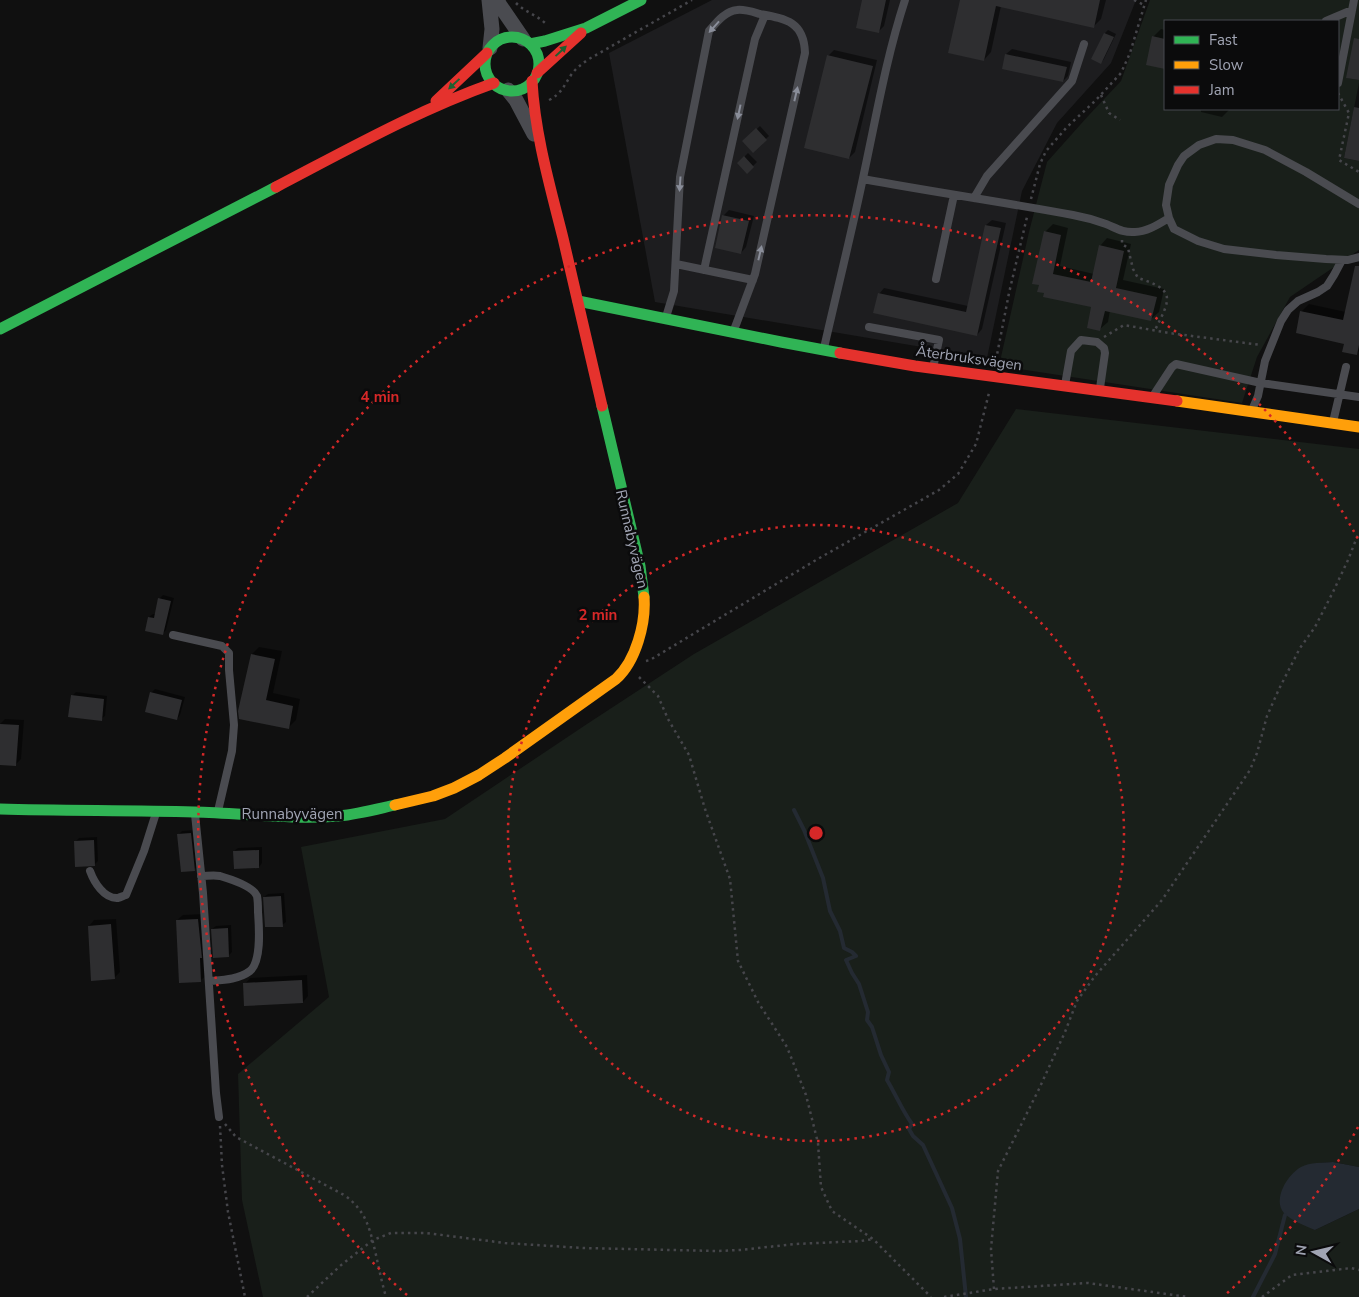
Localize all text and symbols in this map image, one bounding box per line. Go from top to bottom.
one-way arrow [708,20,720,32]
legend [1164,20,1339,110]
text: Fast [1209,30,1238,50]
one-way arrow [555,45,567,57]
text: Slow [1209,55,1244,75]
one-way arrow [449,78,461,90]
text: Jam [1208,80,1235,100]
one-way arrow [792,87,800,102]
one-way arrow [735,105,743,120]
one-way arrow [675,176,683,192]
one-way arrow [756,245,764,260]
street label: Återbruksvägen [915,340,1024,375]
text: 4 min [361,387,399,407]
street label: Runnabyvägen [611,488,653,590]
text: 2 min [579,605,617,625]
street label: Runnabyvägen [242,804,342,824]
centre of rings [807,824,825,842]
north arrow [1289,1227,1339,1277]
text: N [1291,1244,1312,1257]

